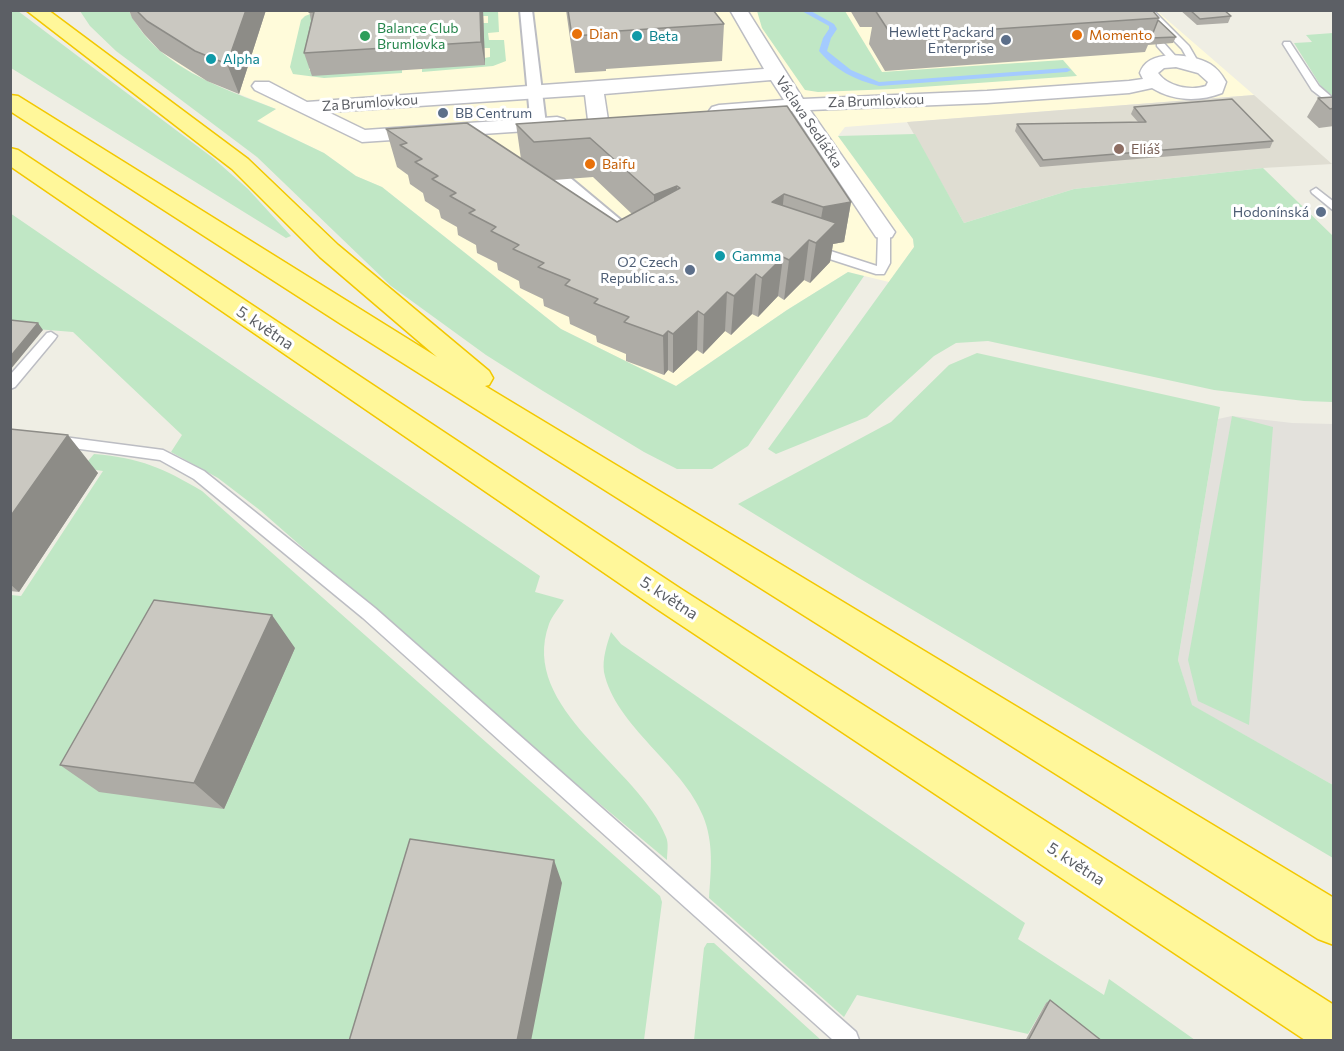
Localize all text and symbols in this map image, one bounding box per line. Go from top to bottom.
place label: Balance Club Brumlovka [377,20,458,52]
place label: Hewlett Packard Enterprise [889,24,994,56]
place label: Dian [589,26,618,42]
marker: Dian [570,27,584,41]
place label: Momento [1089,27,1152,43]
place label: Beta [649,28,678,44]
marker: Momento [1070,28,1084,42]
marker: Balance Club Brumlovka [358,29,372,43]
marker: Beta [630,29,644,43]
marker: Hewlett Packard Enterprise [999,33,1013,47]
place label: Alpha [223,51,260,67]
marker: Alpha [204,52,218,66]
street label: Václava Sedláčka [772,73,846,171]
street label: Za Brumlovkou [321,91,419,115]
street label: Za Brumlovkou [828,91,924,111]
place label: BB Centrum [455,105,532,121]
marker: BB Centrum [436,106,450,120]
place label: Eliáš [1131,141,1160,157]
marker: Eliáš [1112,142,1126,156]
place label: Baifu [602,156,635,172]
marker: Baifu [583,157,597,171]
place label: Hodonínská [1233,204,1309,220]
marker: Hodonínská [1314,205,1328,219]
place label: Gamma [732,248,781,264]
marker: Gamma [713,249,727,263]
place label: O2 Czech Republic a.s. [600,254,678,286]
marker: O2 Czech Republic a.s. [683,263,697,277]
street label: 5. května [233,302,297,354]
street label: 5. května [637,572,701,624]
street label: 5. května [1044,838,1108,890]

